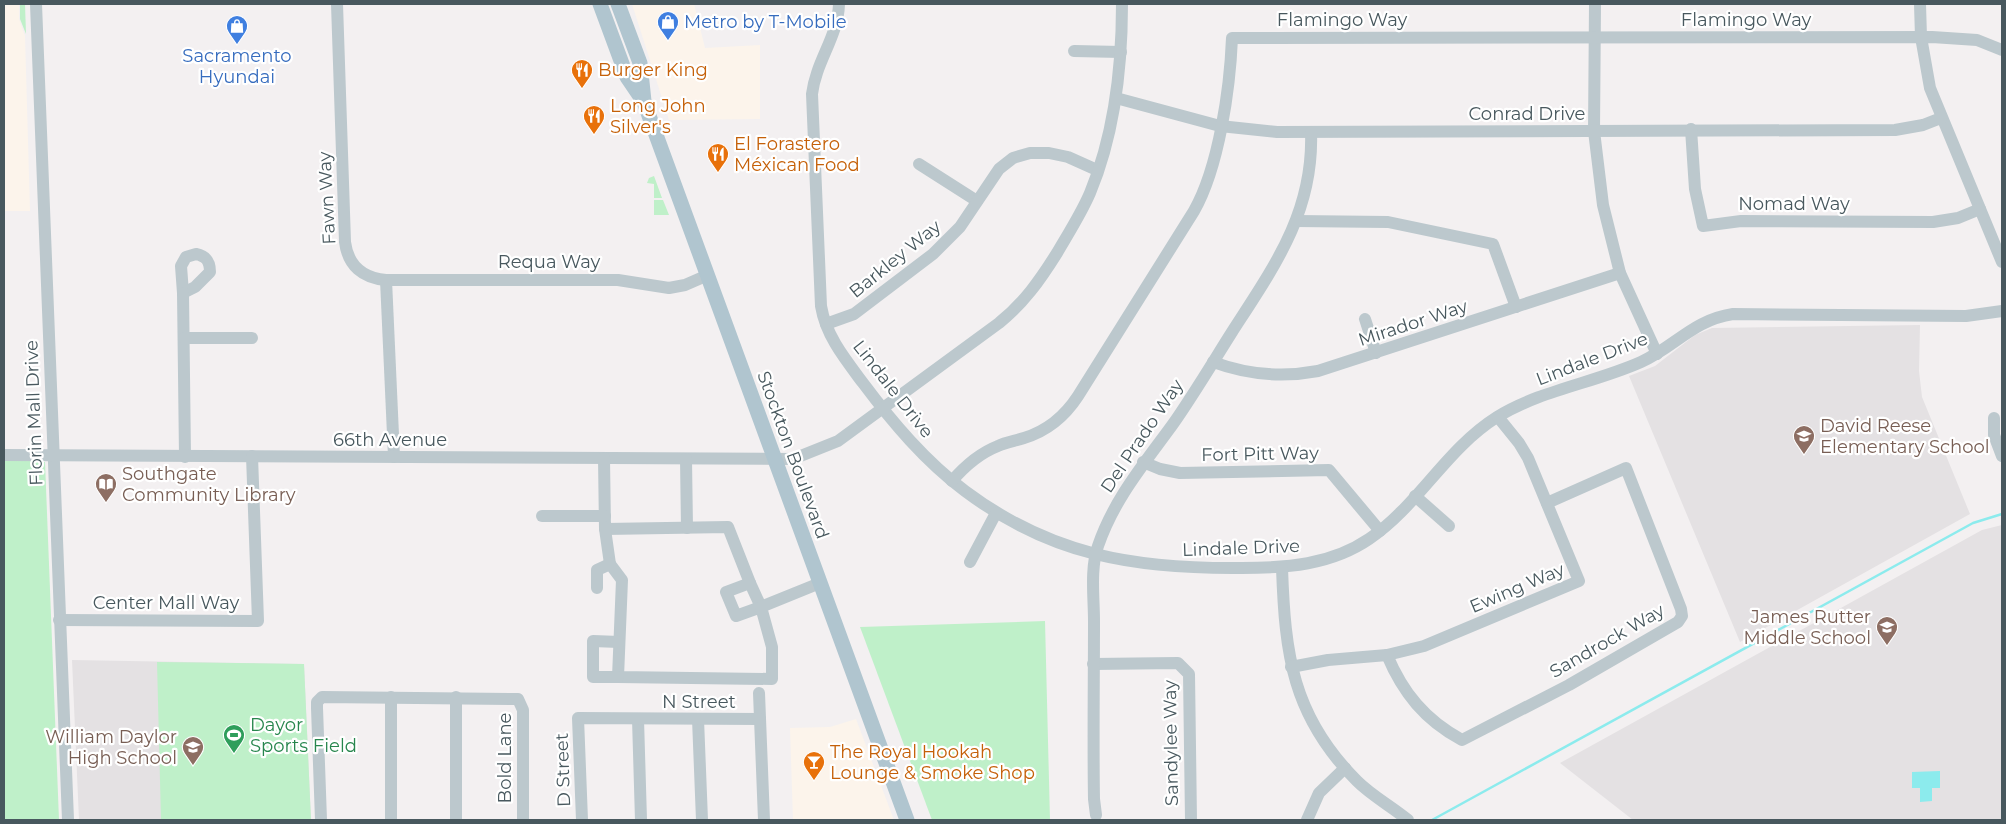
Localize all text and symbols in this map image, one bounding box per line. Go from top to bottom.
street label: Flamingo Way [1277,9,1407,31]
street label: Flamingo Way [1681,9,1811,31]
shop icon: Metro by T-Mobile [656,10,680,41]
place label: Metro by T-Mobile [684,11,847,33]
shop icon: Sacramento Hyundai [225,14,249,45]
place label: Sacramento Hyundai [182,45,292,88]
restaurant icon: Burger King [570,58,594,89]
place label: Burger King [598,59,708,81]
place label: Long John Silver's [610,95,706,138]
street label: Conrad Drive [1469,103,1586,125]
restaurant icon: Long John Silver's [582,104,606,135]
place label: El Forastero Méxican Food [734,133,860,176]
restaurant icon: El Forastero Méxican Food [706,142,730,173]
street label: Fawn Way [314,151,340,245]
street label: Nomad Way [1738,193,1850,215]
street label: Barkley Way [845,215,945,303]
street label: Requa Way [498,251,601,273]
street label: Mirador Way [1356,295,1471,351]
street label: Lindale Drive [1533,328,1651,390]
street label: Lindale Drive [848,336,938,442]
street label: Florin Mall Drive [20,340,48,486]
street label: Stockton Boulevard [752,368,834,542]
street label: Del Prado Way [1096,375,1188,497]
place label: David Reese Elementary School [1820,415,1990,458]
school or university icon: David Reese Elementary School [1792,424,1816,455]
street label: 66th Avenue [333,429,447,451]
street label: Fort Pitt Way [1201,442,1319,466]
place label: Southgate Community Library [122,463,296,506]
library icon: Southgate Community Library [94,472,118,503]
street label: Lindale Drive [1182,535,1300,561]
street label: Ewing Way [1466,558,1568,618]
street label: Center Mall Way [93,592,239,614]
street label: Sandrock Way [1546,599,1668,683]
place label: James Rutter Middle School [1743,606,1871,649]
school or university icon: James Rutter Middle School [1875,615,1899,646]
street label: Sandylee Way [1159,680,1183,806]
street label: N Street [662,691,736,713]
street label: Bold Lane [494,712,516,803]
place label: Dayor Sports Field [250,714,357,757]
sports icon: Dayor Sports Field [222,723,246,754]
place label: William Daylor High School [45,726,177,769]
street label: D Street [551,733,575,807]
school or university icon: William Daylor High School [181,735,205,766]
place label: The Royal Hookah Lounge & Smoke Shop [830,741,1035,784]
bar icon: The Royal Hookah Lounge & Smoke Shop [802,750,826,781]

